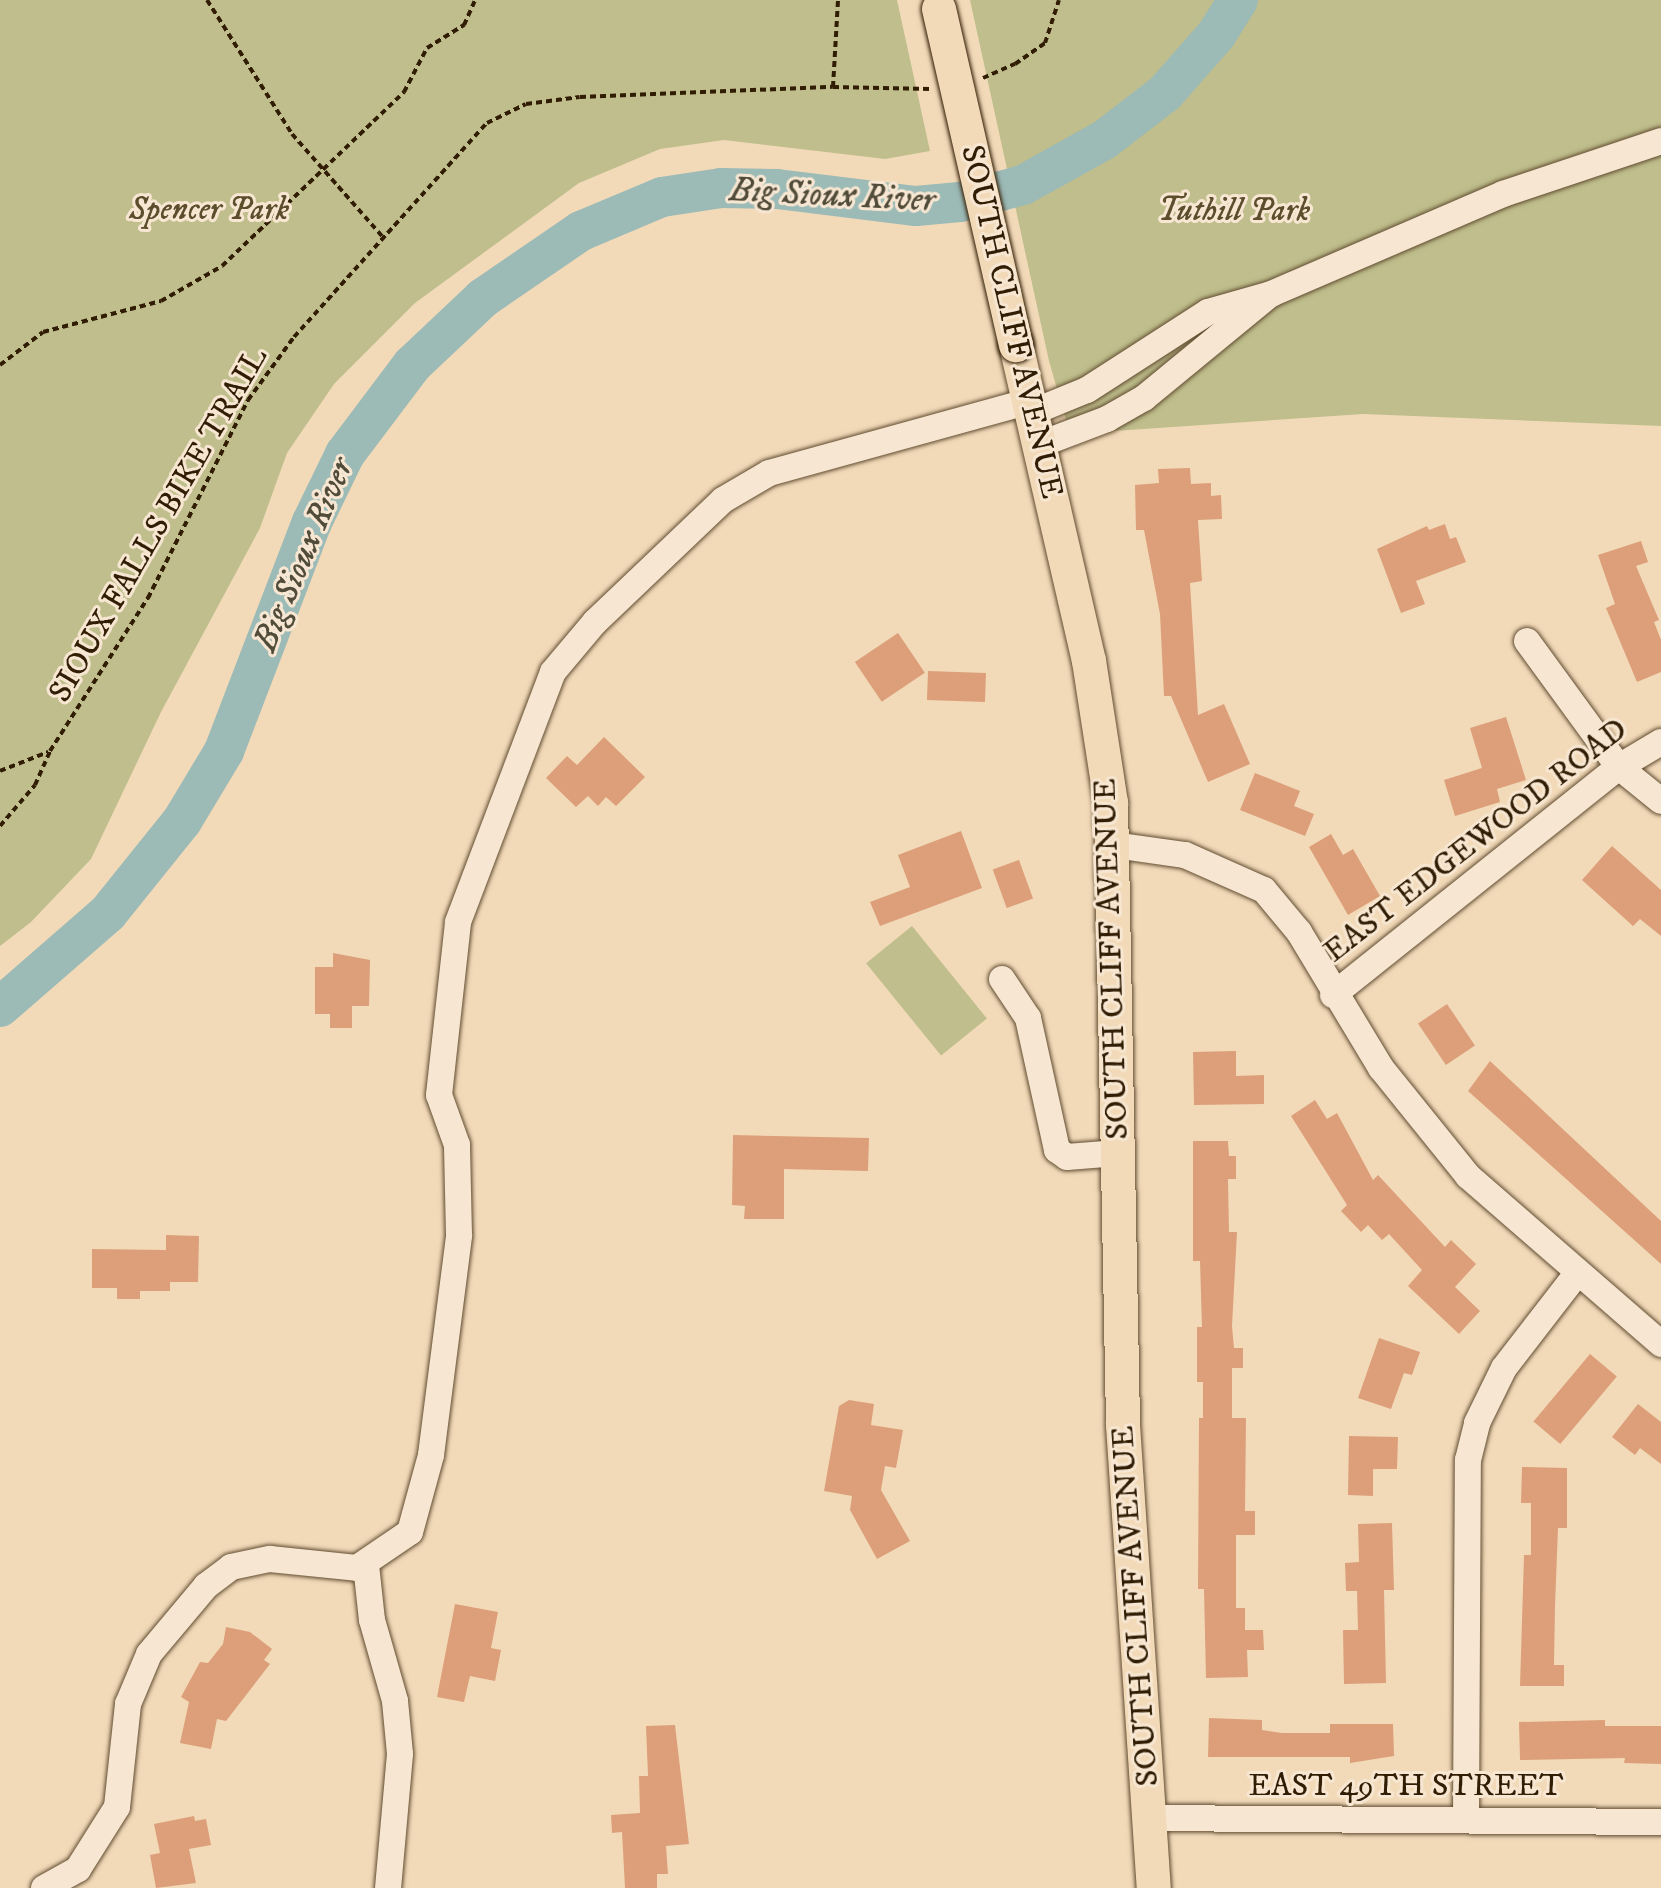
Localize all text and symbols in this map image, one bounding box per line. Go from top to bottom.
street label: SOUTH CLIFF AVENUE [952,141,1070,503]
water label: Big Sioux River [728,170,936,222]
park label: Spencer Park [129,191,289,229]
park label: Tuthill Park [1158,192,1310,230]
street label: SIOUX FALLS BIKE TRAIL [42,341,276,709]
water label: Big Sioux River [245,453,363,657]
street label: EAST EDGEWOOD ROAD [1317,711,1635,971]
street label: SOUTH CLIFF AVENUE [1087,778,1137,1140]
street label: SOUTH CLIFF AVENUE [1104,1424,1168,1788]
street label: EAST 49TH STREET [1248,1767,1564,1805]

